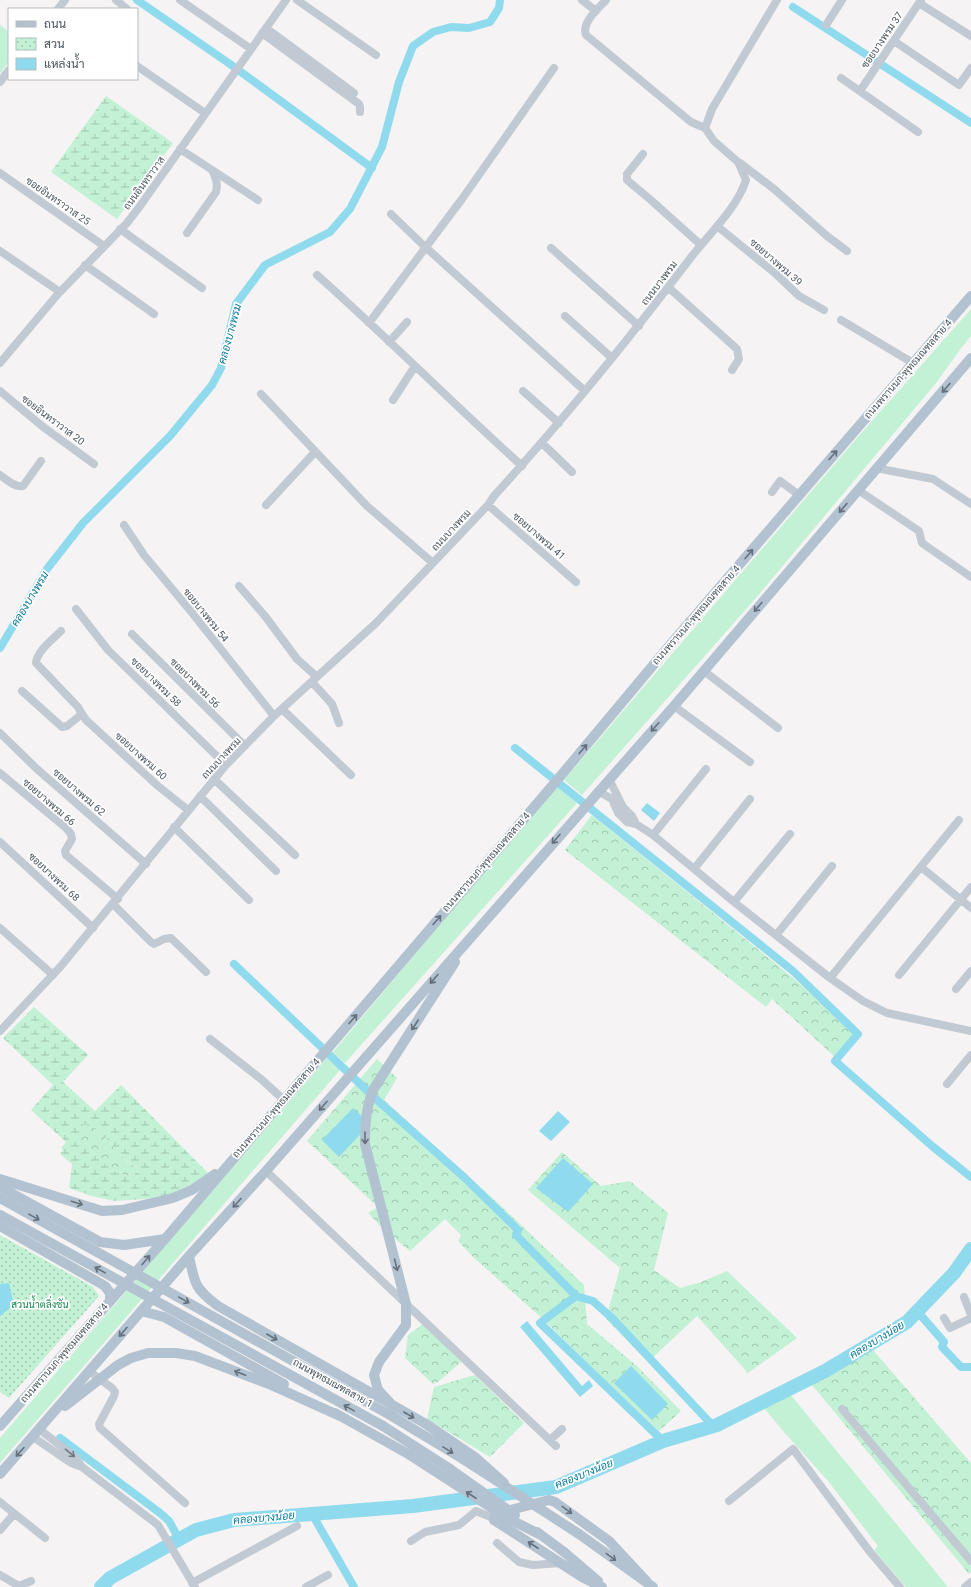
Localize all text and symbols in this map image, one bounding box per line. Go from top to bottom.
legend [8,8,138,80]
street label: ซอยบางพรม 37 [859,9,905,70]
text: ถนน [44,17,67,31]
text: สวน [44,37,65,51]
text: แหล่งน้ำ [44,53,84,71]
street label: ถนนอินทราวาส [121,154,167,212]
street label: ซอยอินทราวาส 25 [24,175,92,227]
street label: ซอยบางพรม 39 [748,236,804,288]
street label: ถนนบางพรม [639,259,679,307]
water label: คลองบางพรม [216,302,244,366]
street label: ถนนพรานนก-พุทธมณฑลสาย 4 [862,317,956,422]
one-way arrow [941,383,950,394]
street label: ซอยอินทราวาส 20 [19,393,87,447]
one-way arrow [829,450,838,460]
one-way arrow [838,503,847,513]
street label: ถนนบางพรม [429,507,473,553]
street label: ซอยบางพรม 41 [511,510,567,562]
one-way arrow [744,548,753,559]
street label: ถนนพรานนก-พุทธมณฑลสาย 4 [650,563,744,668]
water label: คลองบางพรม [8,569,52,629]
street label: ซอยบางพรม 54 [181,586,231,644]
one-way arrow [754,601,763,612]
street label: ซอยบางพรม 58 [129,655,184,709]
street label: ซอยบางพรม 56 [168,656,222,710]
one-way arrow [651,721,660,732]
street label: ซอยบางพรม 60 [113,730,169,782]
street label: ถนนบางพรม [199,735,243,781]
one-way arrow [579,744,588,754]
street label: ซอยบางพรม 62 [51,766,108,818]
street label: ซอยบางพรม 66 [21,776,78,828]
street label: ถนนพรานนก-พุทธมณฑลสาย 4 [440,810,534,915]
one-way arrow [552,834,561,845]
street label: ซอยบางพรม 68 [26,851,82,904]
one-way arrow [432,914,441,925]
one-way arrow [429,974,438,984]
one-way arrow [348,1013,357,1024]
one-way arrow [411,1019,419,1030]
street label: ถนนพรานนก-พุทธมณฑลสาย 4 [230,1056,324,1161]
one-way arrow [319,1100,328,1110]
one-way arrow [361,1132,369,1145]
one-way arrow [232,1198,242,1208]
one-way arrow [70,1200,83,1207]
one-way arrow [28,1213,40,1221]
one-way arrow [141,1255,150,1265]
one-way arrow [393,1258,400,1271]
one-way arrow [94,1266,106,1274]
park label: สวนน้ำตลิ่งชัน [11,1295,69,1310]
one-way arrow [178,1297,190,1305]
street label: ถนนพรานนก-พุทธมณฑลสาย 4 [18,1301,112,1406]
water label: คลองบางน้อย [847,1317,907,1361]
one-way arrow [118,1327,127,1337]
one-way arrow [266,1334,278,1341]
street label: ถนนพุทธมณฑลสาย 1 [290,1356,375,1411]
one-way arrow [234,1368,246,1376]
one-way arrow [343,1403,355,1411]
one-way arrow [403,1411,415,1419]
one-way arrow [442,1445,453,1454]
one-way arrow [16,1446,25,1456]
one-way arrow [65,1448,76,1457]
water label: คลองบางน้อย [553,1455,616,1492]
one-way arrow [465,1490,477,1498]
one-way arrow [561,1506,572,1514]
water label: คลองบางน้อย [233,1508,296,1527]
one-way arrow [528,1541,539,1549]
one-way arrow [605,1553,616,1561]

